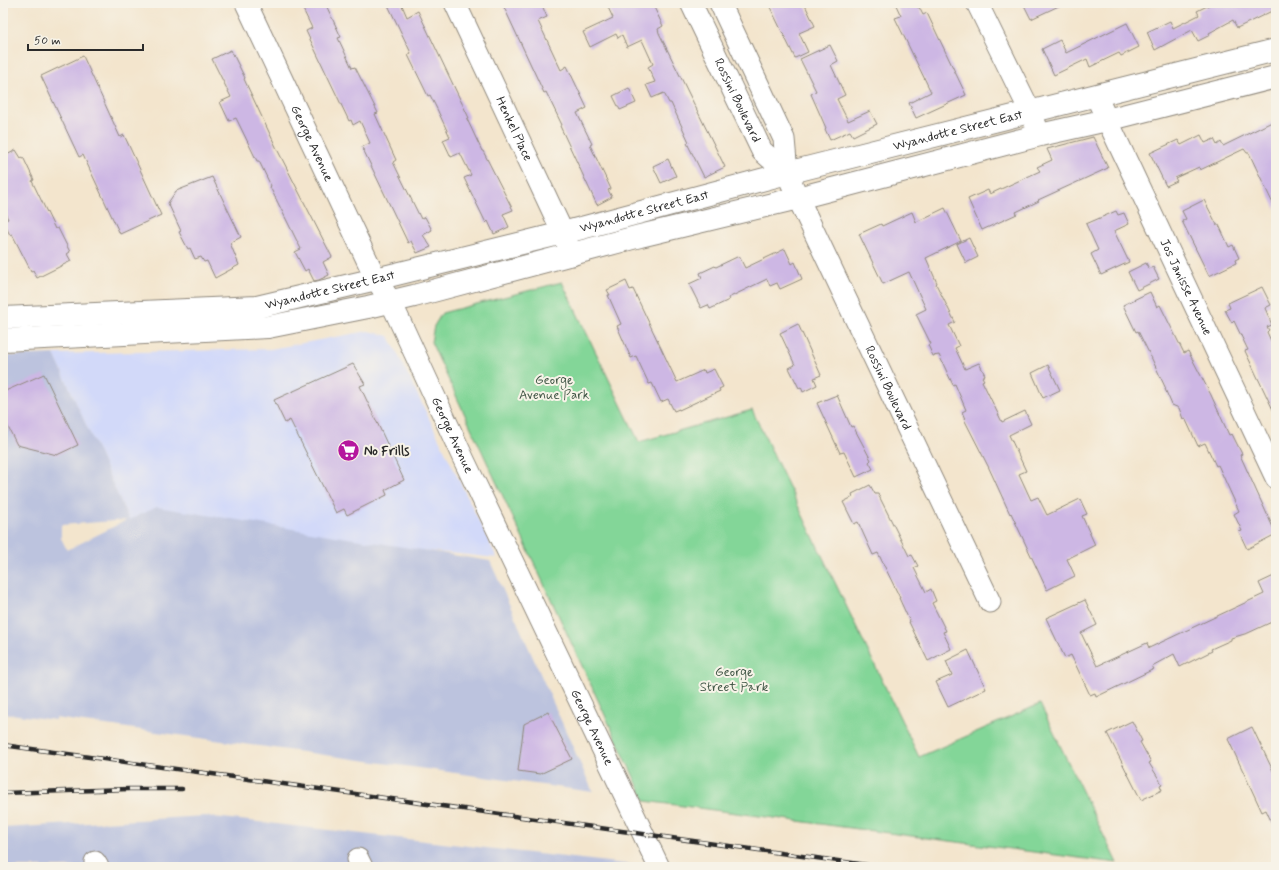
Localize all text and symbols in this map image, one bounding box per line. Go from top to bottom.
scale bar [28,26,143,52]
text: 50 m [34,33,61,49]
street label: Rossini Boulevard [710,55,765,145]
street label: Henkel Place [492,94,537,164]
street label: George Avenue [287,102,337,184]
street label: Wyandotte Street East [891,106,1024,155]
street label: Wyandotte Street East [578,186,710,237]
street label: Jos Janisse Avenue [1156,236,1216,338]
street label: Wyandotte Street East [263,266,396,313]
street label: Rossini Boulevard [861,343,916,433]
park label: George Avenue Park [519,372,590,404]
street label: George Avenue [427,394,478,476]
supermarket icon: No Frills [335,438,361,464]
place label: No Frills [364,443,409,460]
park label: George Street Park [700,664,769,696]
street label: George Avenue [567,686,618,768]

